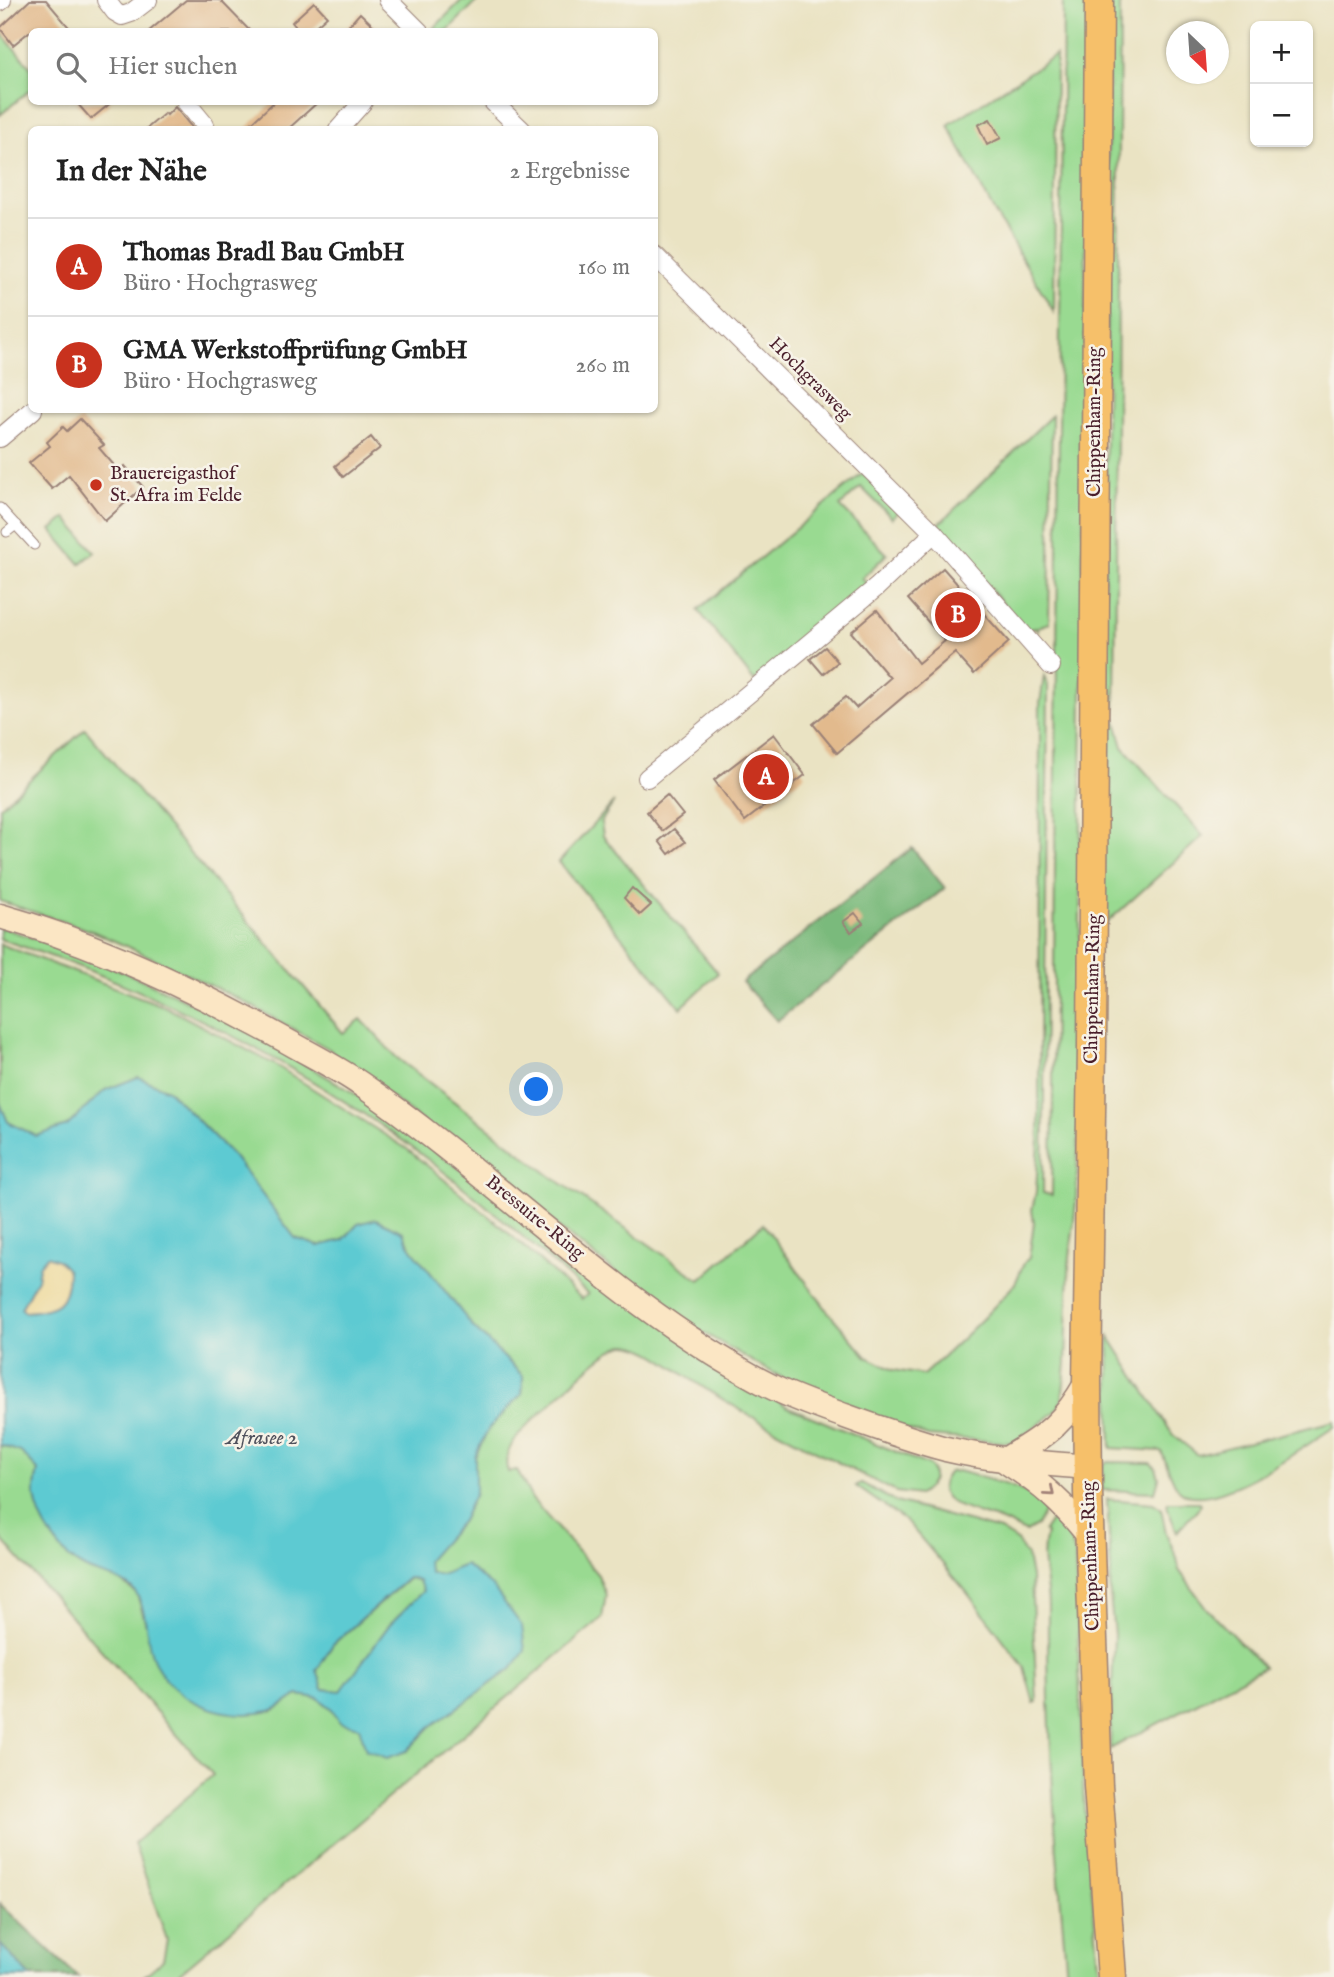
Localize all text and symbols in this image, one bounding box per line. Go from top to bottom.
north arrow [1166,21,1229,84]
map controls [1250,21,1313,147]
button: + [1250,21,1313,84]
search box [28,28,658,105]
icon: search [52,48,90,86]
text: Hier suchen [108,50,238,83]
button: − [1250,84,1313,147]
text: In der Nähe [56,153,207,191]
text: 2 Ergebnisse [509,157,630,186]
text: Thomas Bradl Bau GmbH [123,236,405,269]
text: A [71,253,87,282]
text: 160 m [578,253,630,282]
text: Büro · Hochgrasweg [123,269,317,298]
street label: Hochgrasweg [763,332,857,426]
text: GMA Werkstoffprüfung GmbH [123,334,468,367]
street label: Chippenham-Ring [1083,346,1107,497]
text: B [71,351,87,380]
text: 260 m [575,351,630,380]
text: Büro · Hochgrasweg [123,367,317,396]
place label: Brauereigasthof St. Afra im Felde [110,462,242,508]
marker: Brauereigasthof St. Afra im Felde [88,477,104,493]
pin: B [935,589,981,641]
pin: A [743,751,789,803]
street label: Chippenham-Ring [1080,913,1106,1064]
your location [519,1072,553,1106]
street label: Bressuire-Ring [480,1171,590,1266]
water label: Afrasee 2 [224,1425,298,1452]
street label: Chippenham-Ring [1076,1480,1106,1631]
one-way arrow [1042,1484,1055,1496]

